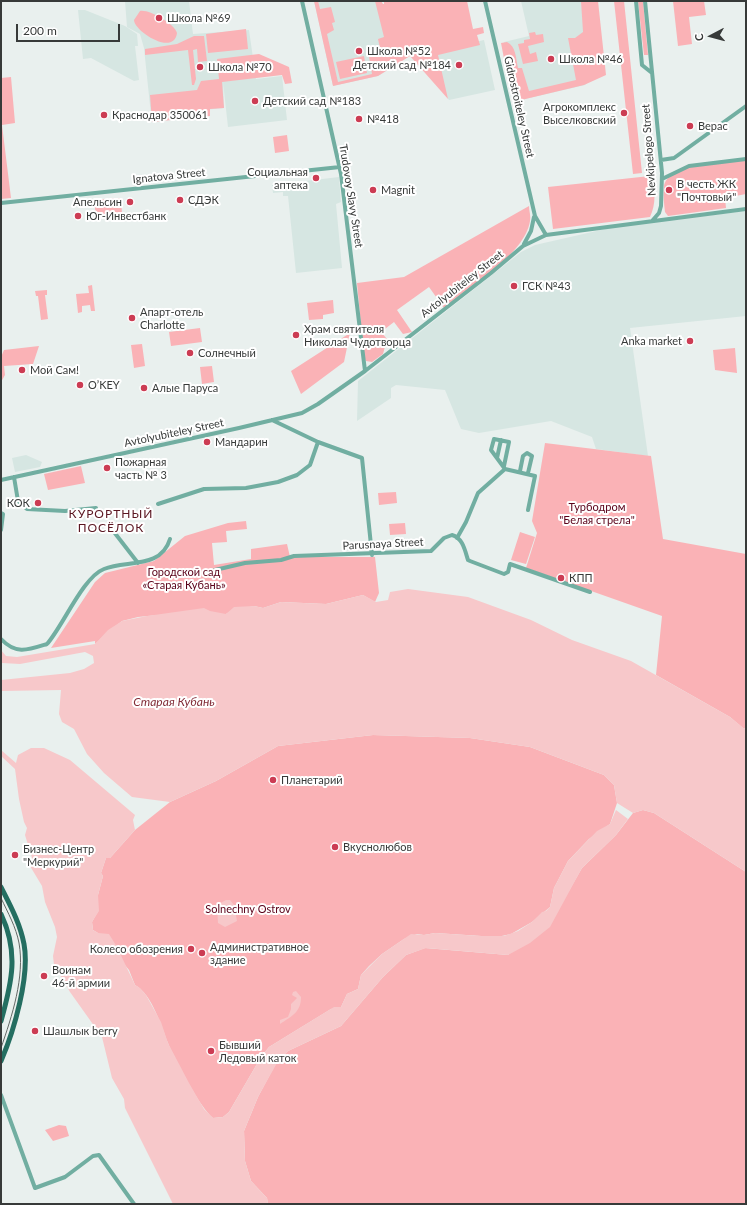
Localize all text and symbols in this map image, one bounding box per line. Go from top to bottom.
place label: Школа №69 [167,11,231,25]
marker: Школа №69 [154,13,164,23]
scale bar [18,16,122,42]
north arrow [691,16,731,56]
text: 200 m [23,23,57,38]
text: С [692,33,705,42]
place label: Школа №52 [367,44,431,58]
marker: Школа №52 [354,46,364,56]
place label: Школа №46 [559,52,623,66]
marker: Школа №46 [546,54,556,64]
street label: Gidrostroiteley Street [501,55,537,159]
place label: Детский сад №184 [353,58,451,72]
place label: Школа №70 [208,60,272,74]
marker: Детский сад №184 [454,60,464,70]
marker: Школа №70 [195,62,205,72]
place label: Детский сад №183 [263,94,361,108]
marker: Детский сад №183 [250,96,260,106]
place label: Агрокомплекс Выселковский [543,100,616,126]
street label: Nevkipelogo Street [639,104,659,196]
place label: Краснодар 350061 [112,108,208,122]
marker: Агрокомплекс Выселковский [619,108,629,118]
marker: Краснодар 350061 [99,110,109,120]
place label: №418 [367,112,399,126]
marker: №418 [354,114,364,124]
place label: Верас [698,119,728,133]
marker: Верас [685,121,695,131]
street label: Trudovoy Slavy Street [336,143,366,249]
place label: Социальная аптека [247,165,308,191]
street label: Ignatova Street [132,166,206,186]
marker: Социальная аптека [311,173,321,183]
place label: В честь ЖК "Почтовый" [677,177,736,203]
place label: Magnit [381,183,415,197]
marker: Magnit [368,185,378,195]
marker: В честь ЖК "Почтовый" [664,185,674,195]
place label: СДЭК [188,193,219,207]
place label: Апельсин [73,195,122,209]
marker: СДЭК [175,195,185,205]
marker: Апельсин [125,197,135,207]
place label: Юг-Инвестбанк [86,209,166,223]
marker: Юг-Инвестбанк [73,211,83,221]
street label: Avtolyubiteley Street [418,248,506,320]
place label: ГСК №43 [522,279,571,293]
marker: ГСК №43 [509,281,519,291]
place label: Апарт-отель Charlotte [140,305,203,331]
marker: Апарт-отель Charlotte [127,313,137,323]
place label: Храм святителя Николая Чудотворца [304,322,411,348]
marker: Храм святителя Николая Чудотворца [291,330,301,340]
place label: Anka market [621,334,682,348]
marker: Anka market [685,336,695,346]
place label: Солнечный [198,346,256,360]
marker: Солнечный [185,348,195,358]
place label: Мой Сам! [30,363,79,377]
marker: Мой Сам! [17,365,27,375]
place label: O’KEY [88,378,120,392]
marker: O’KEY [75,380,85,390]
place label: Алые Паруса [152,381,218,395]
marker: Алые Паруса [139,383,149,393]
street label: Avtolyubiteley Street [123,416,225,450]
place label: Мандарин [215,435,268,449]
marker: Мандарин [202,437,212,447]
place label: Пожарная часть № 3 [115,455,167,481]
marker: Пожарная часть № 3 [102,463,112,473]
place label: КОК [7,496,30,510]
marker: КОК [33,498,43,508]
park label: Турбодром "Белая стрела" [559,500,635,526]
district label: КУРОРТНЫЙ ПОСЁЛОК [69,507,153,535]
street label: Parusnaya Street [342,535,424,553]
park label: Городской сад «Старая Кубань» [142,565,226,591]
place label: КПП [569,571,593,585]
marker: КПП [556,573,566,583]
water label: Старая Кубань [133,695,215,709]
place label: Планетарий [281,773,343,787]
marker: Планетарий [268,775,278,785]
place label: Вкуснолюбов [343,840,412,854]
place label: Бизнес-Центр "Меркурий" [23,842,94,868]
marker: Вкуснолюбов [330,842,340,852]
marker: Бизнес-Центр "Меркурий" [10,850,20,860]
park label: Solnechny Ostrov [205,902,291,916]
place label: Административное здание [210,940,309,966]
place label: Колесо обозрения [90,942,183,956]
marker: Колесо обозрения [186,944,196,954]
marker: Административное здание [197,948,207,958]
place label: Воинам 46-й армии [52,963,110,989]
marker: Воинам 46-й армии [39,971,49,981]
place label: Шашлык berry [43,1024,118,1038]
marker: Шашлык berry [30,1026,40,1036]
place label: Бывший Ледовый каток [219,1038,296,1064]
marker: Бывший Ледовый каток [206,1046,216,1056]

